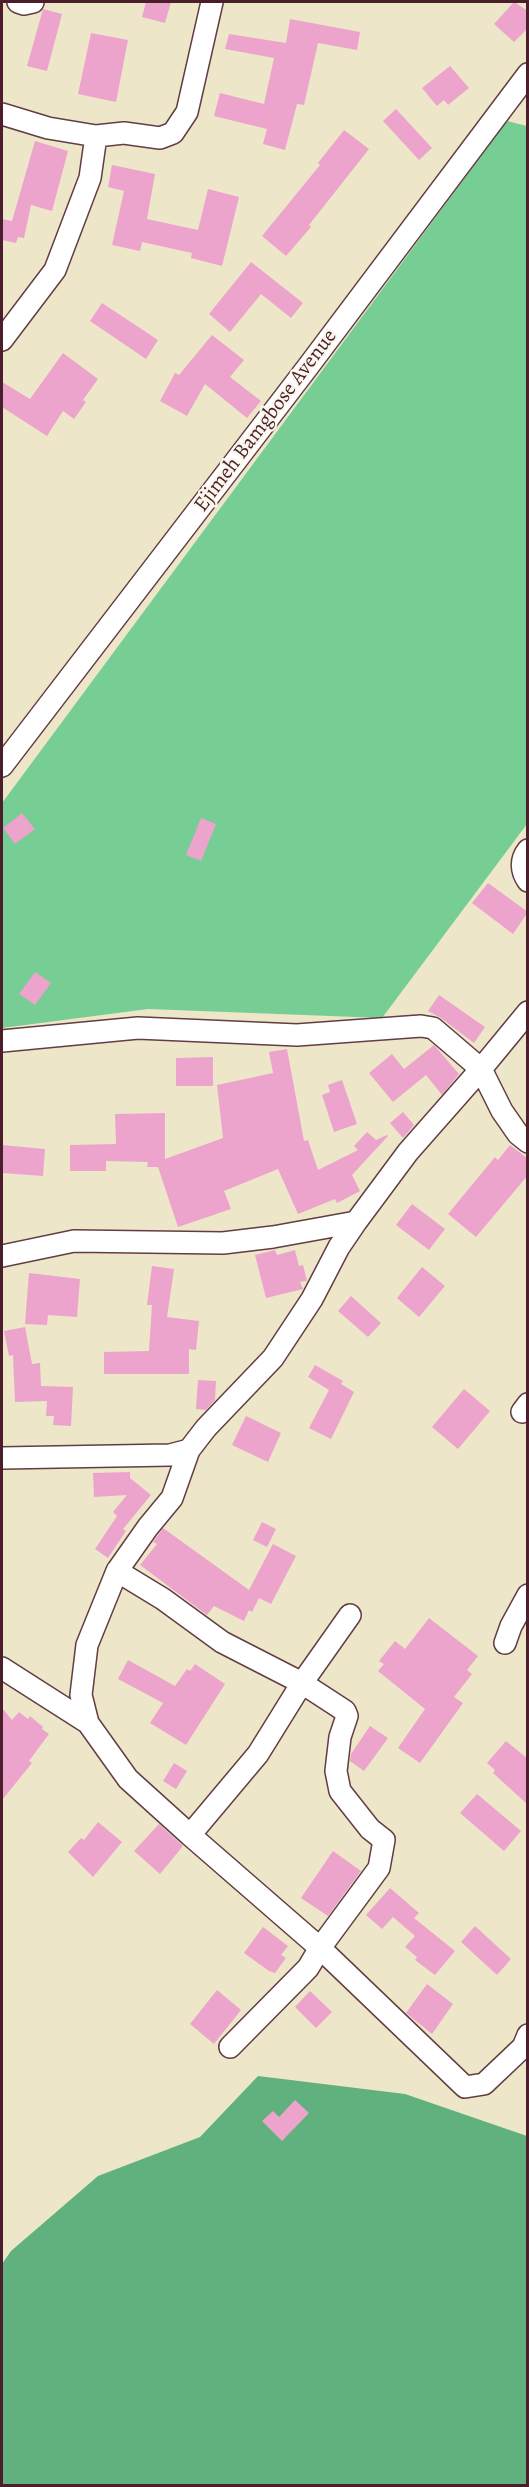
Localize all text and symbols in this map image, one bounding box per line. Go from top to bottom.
street label: Ejimeh Bamgbose Avenue [189,325,343,517]

